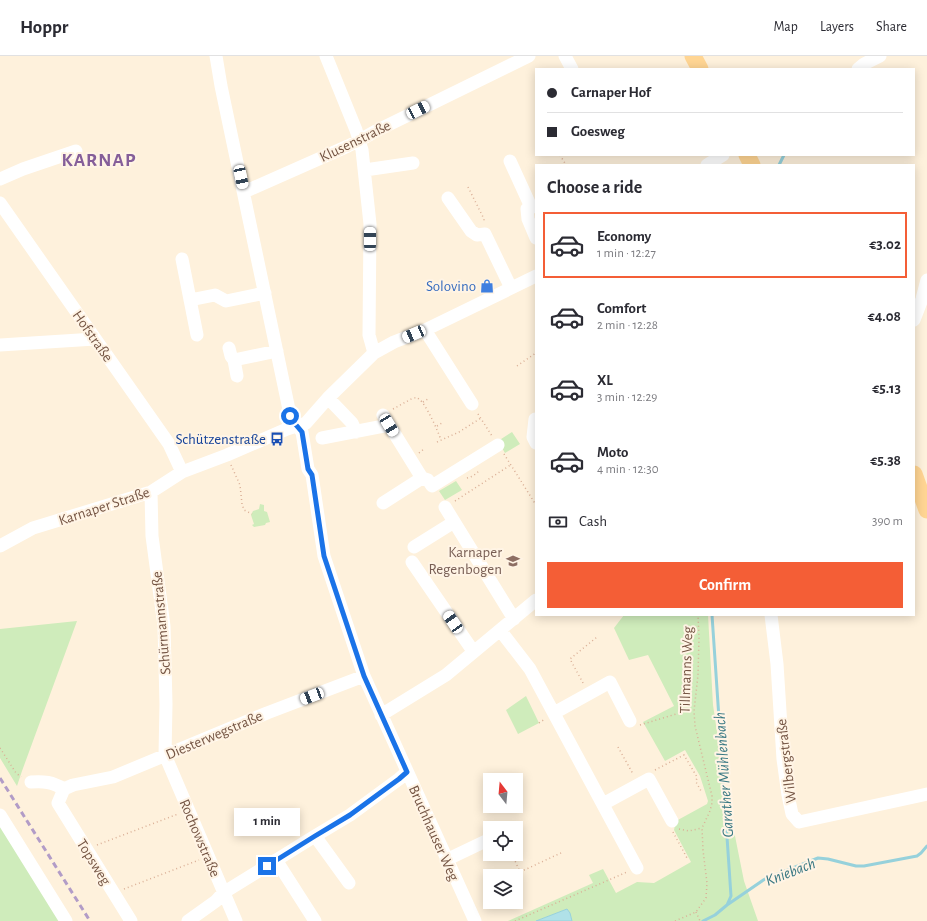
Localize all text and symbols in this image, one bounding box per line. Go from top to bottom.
text: Hoppr [20,18,68,37]
text: Map [773,20,798,34]
text: Layers [820,20,854,34]
text: Share [876,20,907,34]
text: Carnaper Hof [571,85,651,100]
car [405,99,431,121]
street label: Klusenstraße [317,118,393,165]
text: Goesweg [571,124,625,139]
district label: KARNAP [62,151,136,170]
car [233,164,249,190]
text: Choose a ride [547,179,642,197]
car [364,227,376,251]
icon: car [549,227,585,263]
text: Economy [597,229,651,244]
text: €3.02 [869,237,901,252]
text: 1 min · 12:27 [597,247,656,260]
shop icon: Solovino [479,278,495,294]
place label: Solovino [426,279,476,294]
icon: car [549,299,585,335]
text: Comfort [597,301,646,316]
street label: Hofstraße [70,308,116,365]
text: €4.08 [868,309,901,324]
text: 2 min · 12:28 [597,319,658,332]
car [401,324,427,344]
icon: car [549,371,585,407]
text: XL [597,373,613,388]
text: €5.13 [872,381,901,396]
text: 3 min · 12:29 [597,391,657,404]
route start [281,407,299,425]
car [378,412,400,438]
bus stop icon: Schützenstraße [269,431,285,447]
place label: Schützenstraße [175,432,266,447]
icon: car [549,443,585,479]
text: Moto [597,445,629,460]
text: €5.38 [870,453,901,468]
text: 4 min · 12:30 [597,463,659,476]
street label: Karnaper Straße [57,485,152,528]
icon: cash [547,511,569,533]
text: Cash [579,514,607,529]
text: 390 m [872,515,903,528]
place label: Karnaper Regenbogen [428,545,502,577]
school or university icon: Karnaper Regenbogen [505,553,521,569]
button: Confirm [547,562,903,608]
street label: Schürmannstraße [149,570,174,675]
car [441,609,465,635]
street label: Tillmanns Weg [677,625,696,714]
car [299,686,325,706]
street label: Diesterwegstraße [164,708,265,763]
water label: Garather Mühlenbach [712,712,736,838]
street label: Wilbergstraße [774,718,799,804]
north arrow [483,773,523,813]
map controls [483,773,523,909]
street label: Bruchhauser Weg [406,783,462,884]
street label: Rochowstraße [176,797,223,879]
callout: 1 min [234,808,300,836]
text: 1 min [253,815,281,828]
button: locate [483,821,523,861]
street label: Topsweg [74,837,114,888]
water label: Kniebach [763,855,818,889]
route end [258,857,276,875]
button: layers [483,869,523,909]

